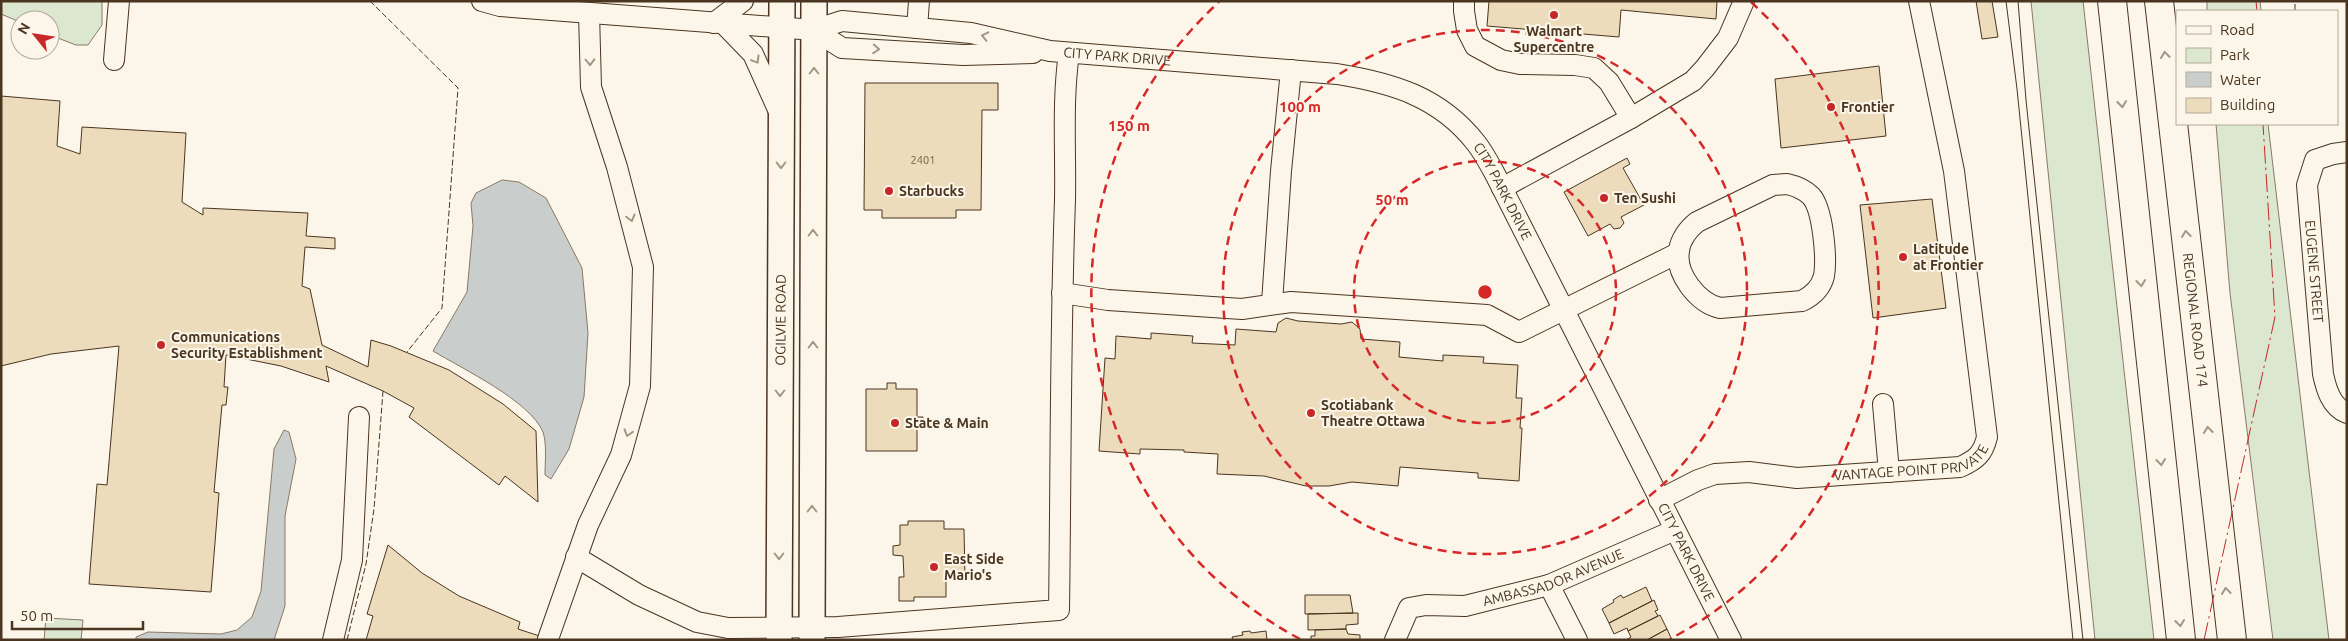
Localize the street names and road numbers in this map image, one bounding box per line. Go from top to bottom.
street label: CITY PARK DRIVE [1063,44,1172,69]
street label: CITY PARK DRIVE [1470,139,1535,243]
street label: EUGENE STREET [2302,219,2327,323]
street label: REGIONAL ROAD 174 [2180,252,2211,388]
street label: OGILVIE ROAD [772,274,789,366]
street label: VANTAGE POINT PRIVATE [1833,442,1992,484]
street label: CITY PARK DRIVE [1655,500,1718,604]
street label: AMBASSADOR AVENUE [1481,545,1626,609]

